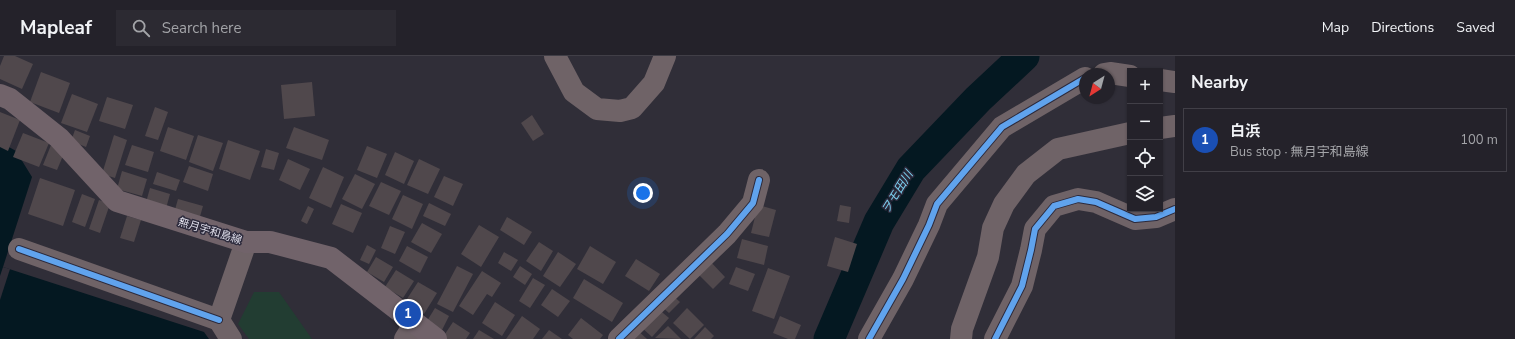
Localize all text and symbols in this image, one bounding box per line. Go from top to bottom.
search box [116,10,396,46]
text: Mapleaf [20,15,92,41]
icon: search [130,17,152,39]
text: Search here [162,18,241,38]
text: Map [1322,18,1349,37]
text: Directions [1371,18,1434,37]
text: Saved [1456,18,1495,37]
north arrow [1079,68,1115,104]
map controls [1127,68,1163,212]
button: + [1127,68,1163,104]
text: Nearby [1191,71,1248,94]
button: − [1127,104,1163,140]
text: 白浜 [1230,121,1260,141]
text: 1 [1201,131,1209,149]
text: 100 m [1460,131,1498,149]
button: locate [1127,140,1163,176]
text: Bus stop · 無月宇和島線 [1230,143,1369,161]
water label: ヲモ田川 [877,166,918,217]
button: layers [1127,176,1163,212]
your location [633,183,653,203]
street label: 無月宇和島線 [176,214,244,248]
pin: 1 [395,299,421,329]

